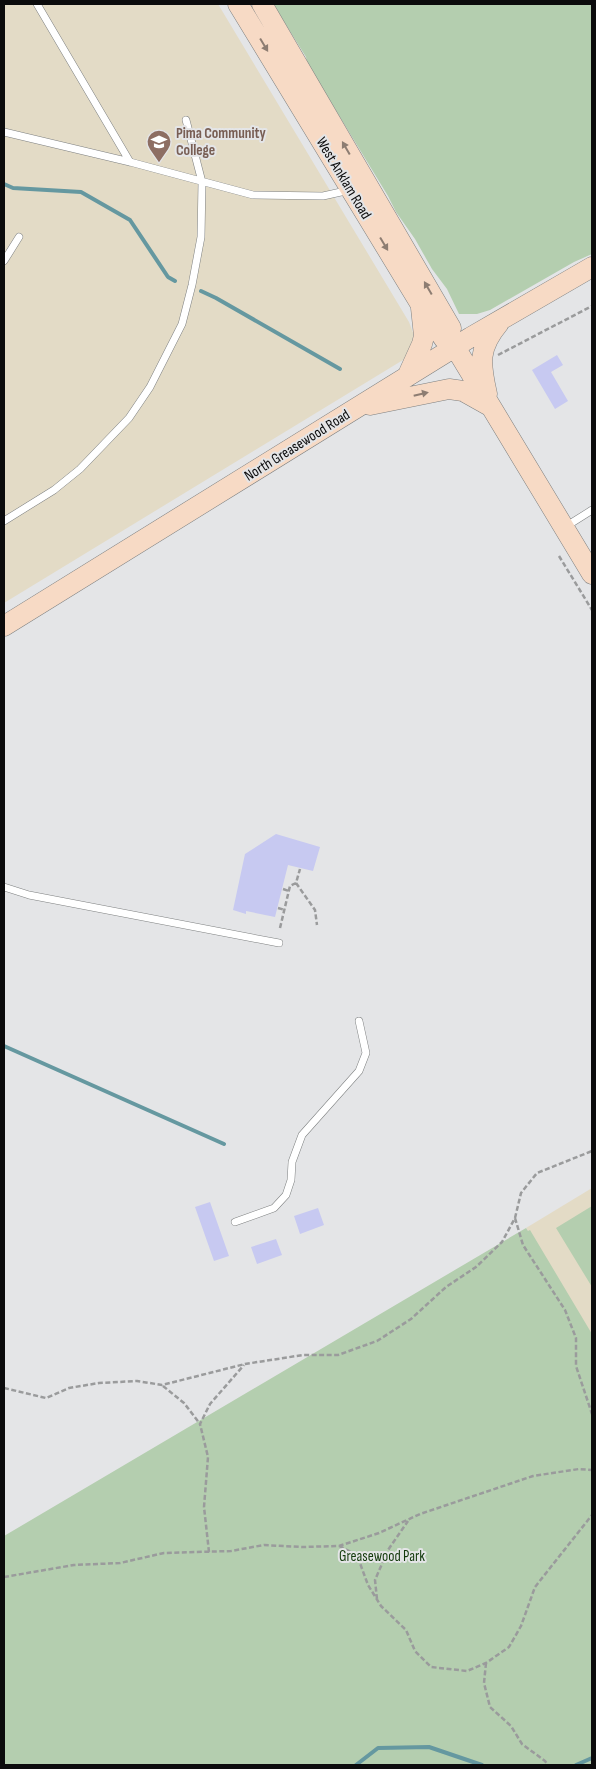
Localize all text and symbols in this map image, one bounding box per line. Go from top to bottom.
one-way arrow [259,39,268,52]
place label: Pima Community College [176,124,267,160]
school or university icon: Pima Community College [146,129,172,163]
street label: West Anklam Road [312,134,375,223]
one-way arrow [342,140,350,155]
one-way arrow [380,238,389,251]
one-way arrow [423,281,432,294]
one-way arrow [413,390,428,398]
street label: North Greasewood Road [241,405,354,486]
park label: Greasewood Park [339,1547,425,1566]

